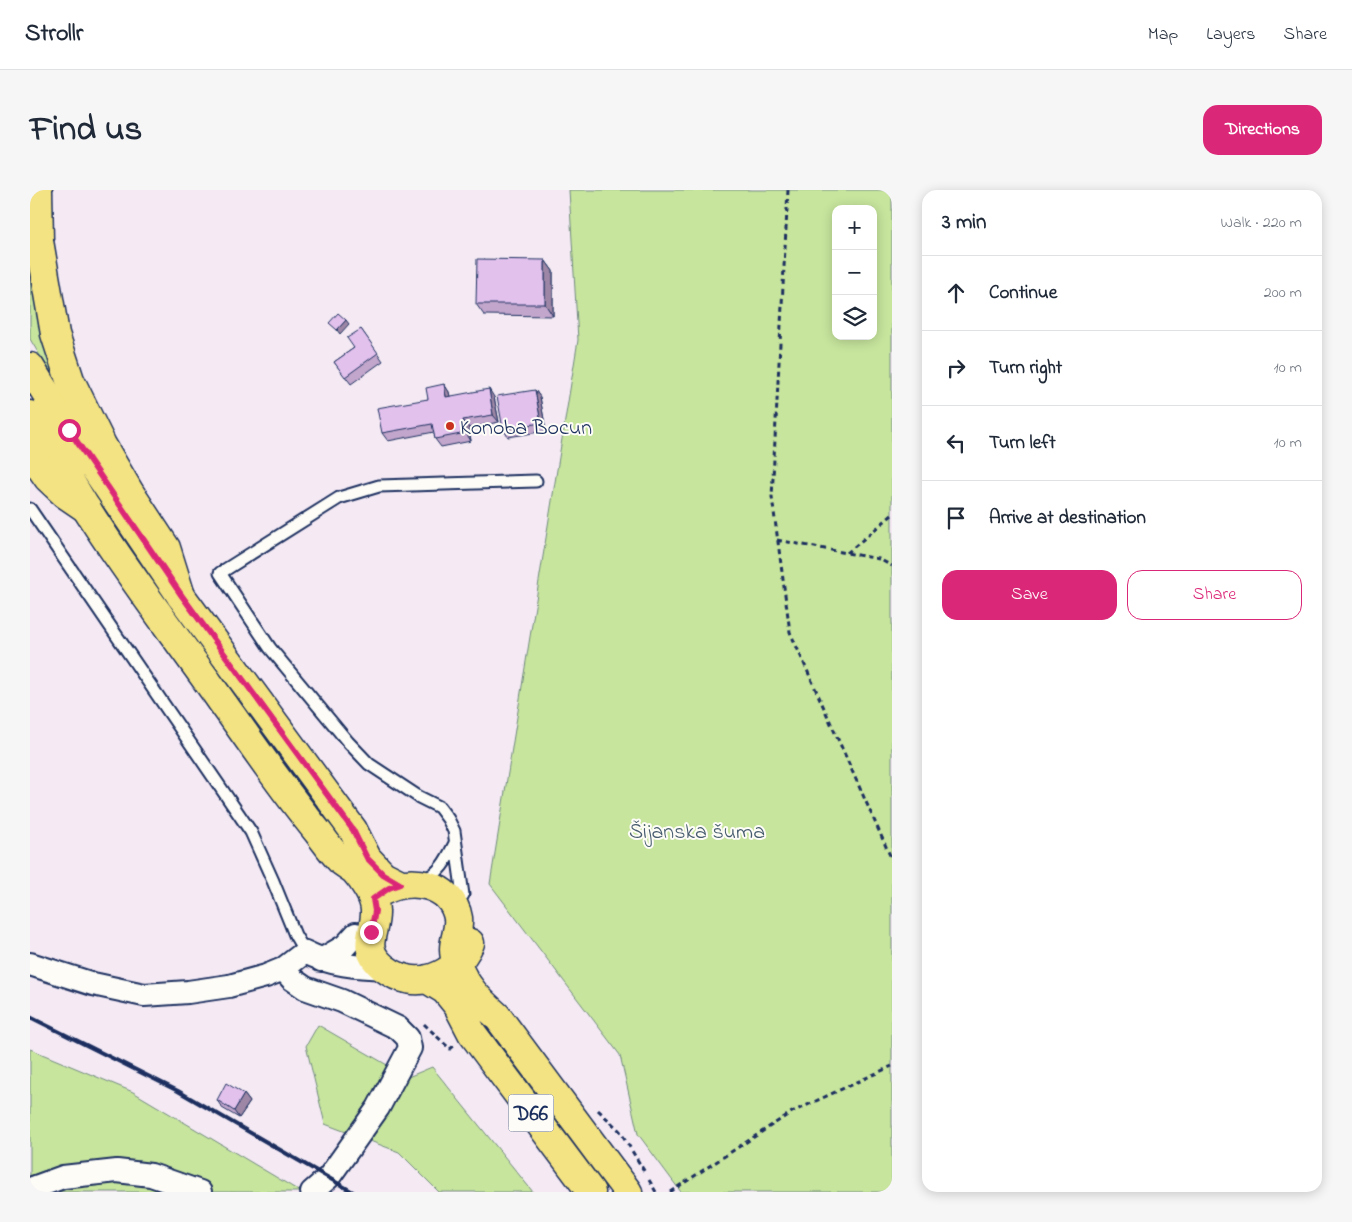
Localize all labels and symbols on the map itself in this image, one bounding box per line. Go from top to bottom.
place label: Konoba Bocun [460,413,592,445]
route start [58,419,81,442]
marker: Konoba Bocun [444,420,456,432]
park label: Šijanska šuma [629,817,765,849]
route end [360,921,383,944]
road number: D66 [508,1094,554,1131]

